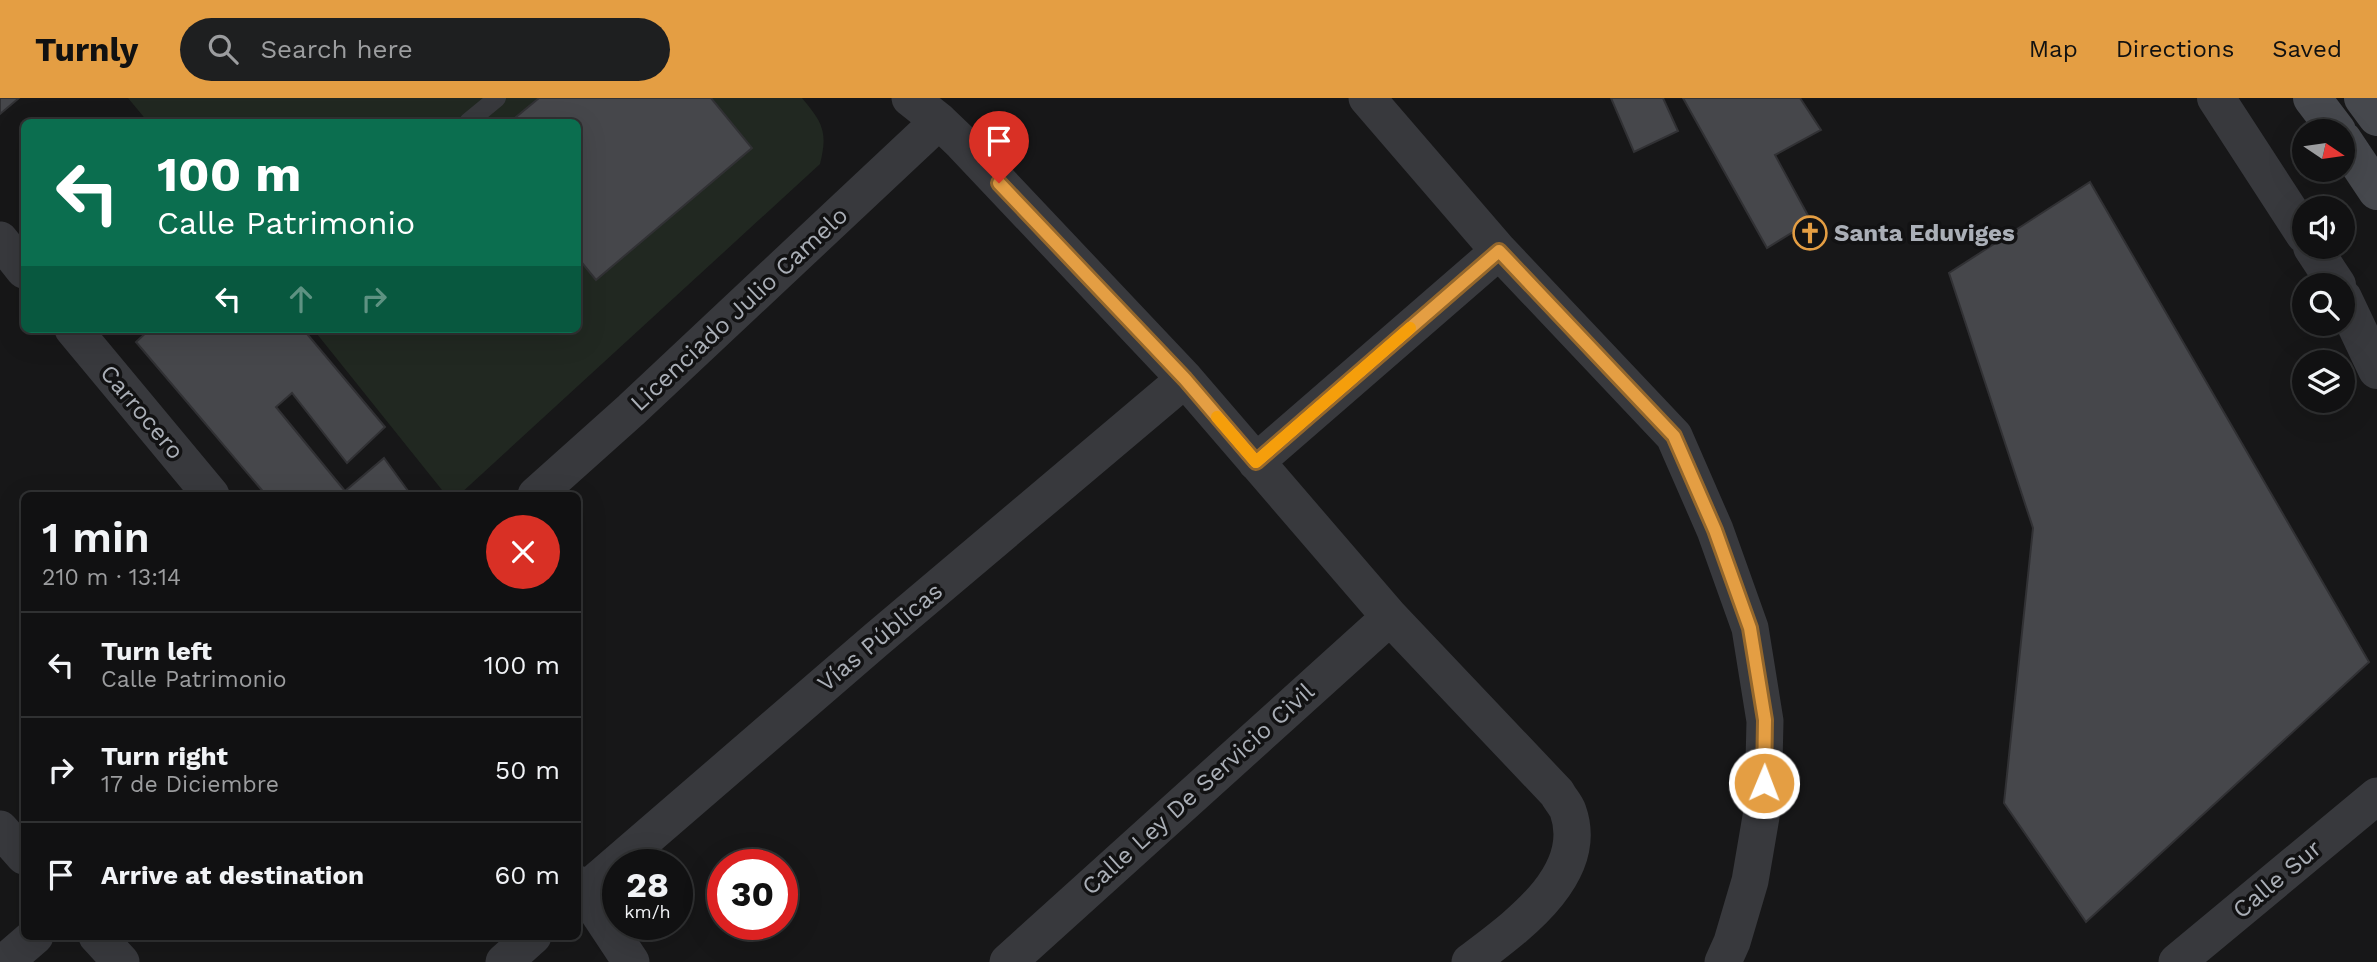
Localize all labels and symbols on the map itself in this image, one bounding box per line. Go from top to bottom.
pin [969,111,1029,183]
north arrow [2292,119,2356,182]
street label: Licenciado Julio Camelo [625,201,853,417]
church icon: Santa Eduviges [1791,214,1829,252]
place label: Santa Eduviges [1834,219,2015,247]
street label: Carrocero [94,359,190,465]
street label: Vías Públicas [812,577,948,697]
street label: Calle Ley De Servicio Civil [1076,677,1320,901]
position arrow [1727,746,1801,820]
street label: Calle Sur [2227,834,2327,924]
speed limit sign: 30 [707,849,798,940]

